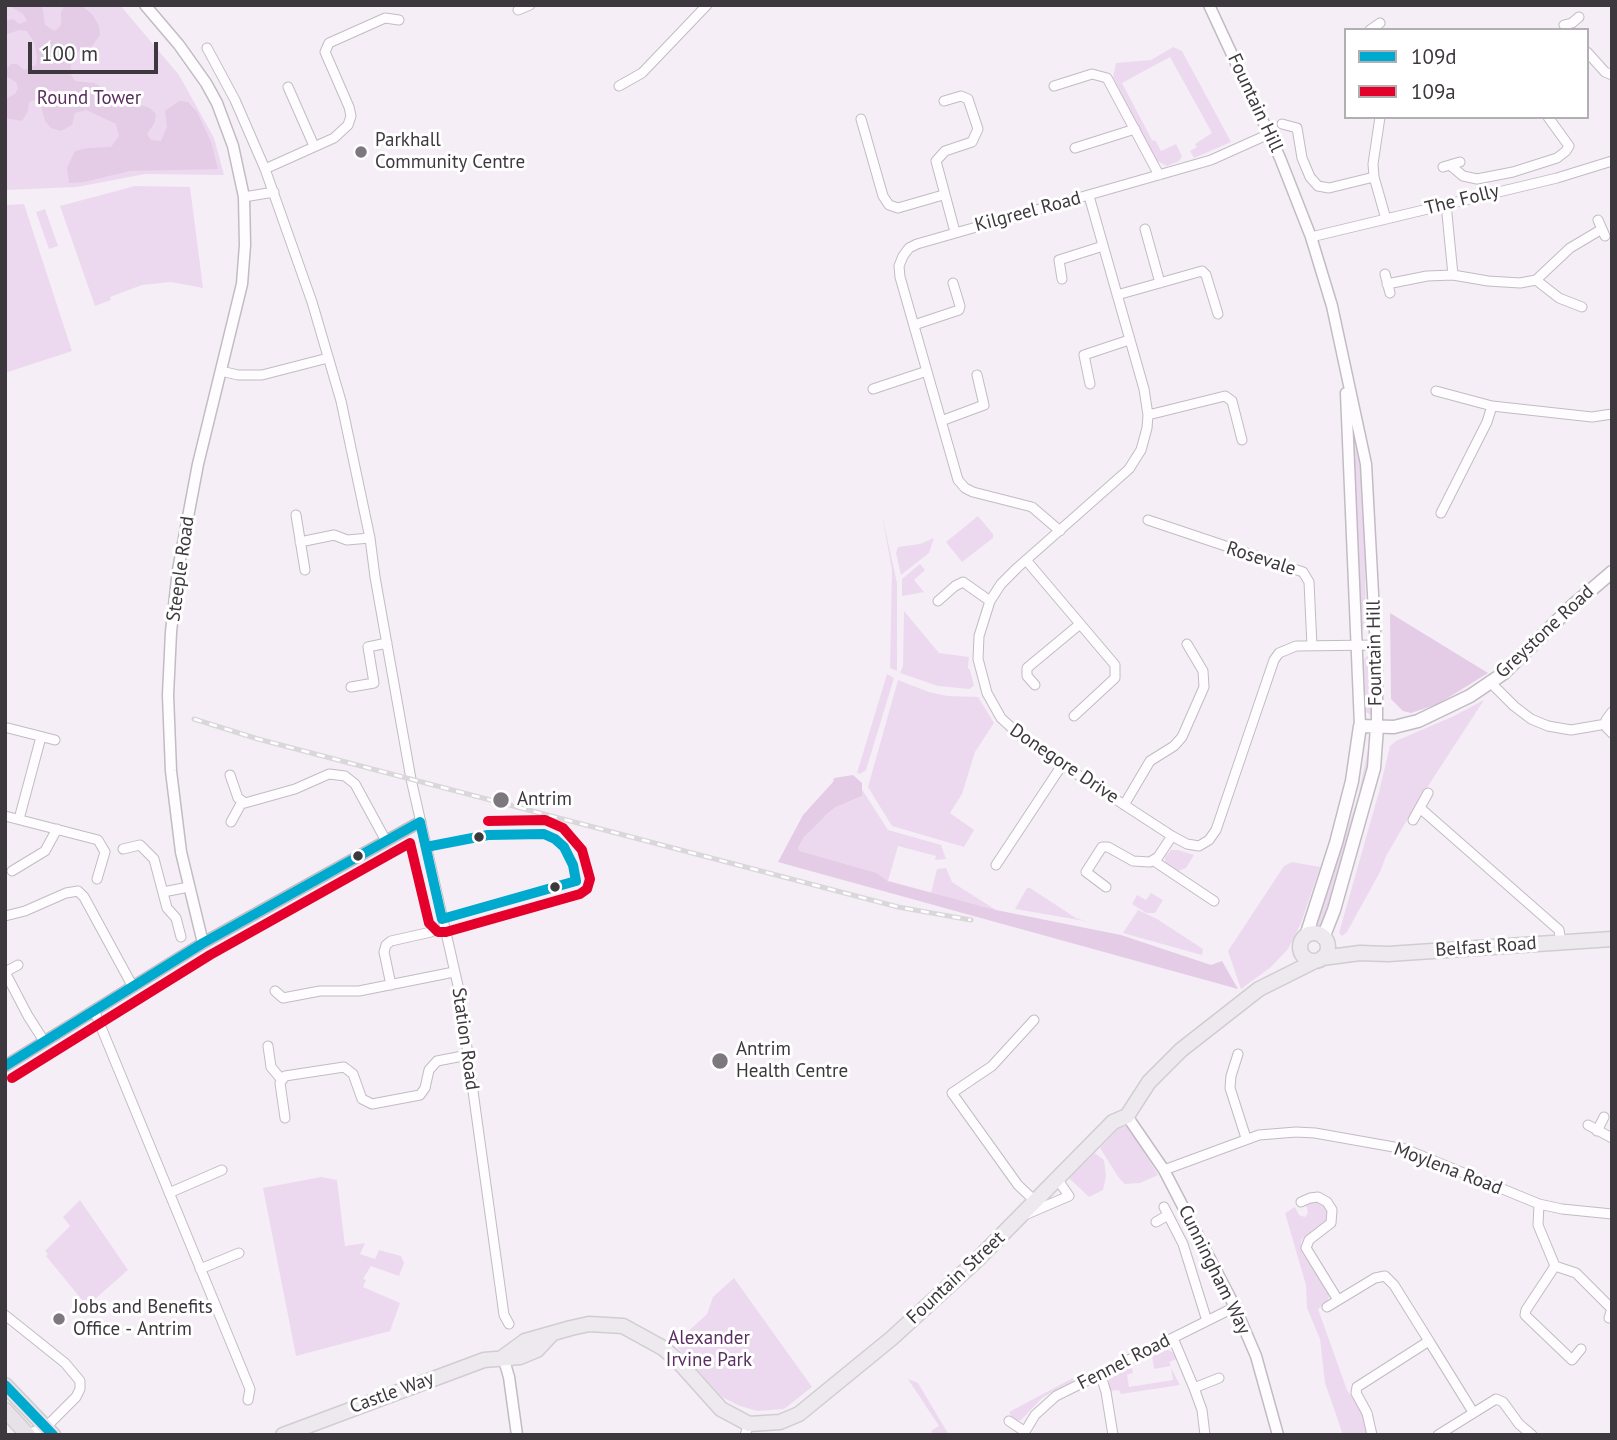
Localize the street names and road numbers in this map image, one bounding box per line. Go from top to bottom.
street label: Fountain Hill [1222,50,1288,156]
street label: The Folly [1423,180,1501,220]
street label: Kilgreel Road [972,187,1084,237]
street label: Steeple Road [162,515,200,623]
street label: Rosevale [1223,537,1299,581]
street label: Greystone Road [1491,581,1599,683]
street label: Fountain Hill [1363,600,1387,706]
street label: Donegore Drive [1005,719,1123,809]
street label: Belfast Road [1435,932,1537,962]
street label: Station Road [447,986,483,1092]
street label: Moylena Road [1391,1138,1505,1200]
street label: Cunningham Way [1173,1202,1255,1338]
street label: Fountain Street [902,1227,1010,1329]
street label: Fennel Road [1074,1329,1174,1395]
street label: Castle Way [347,1367,437,1419]

